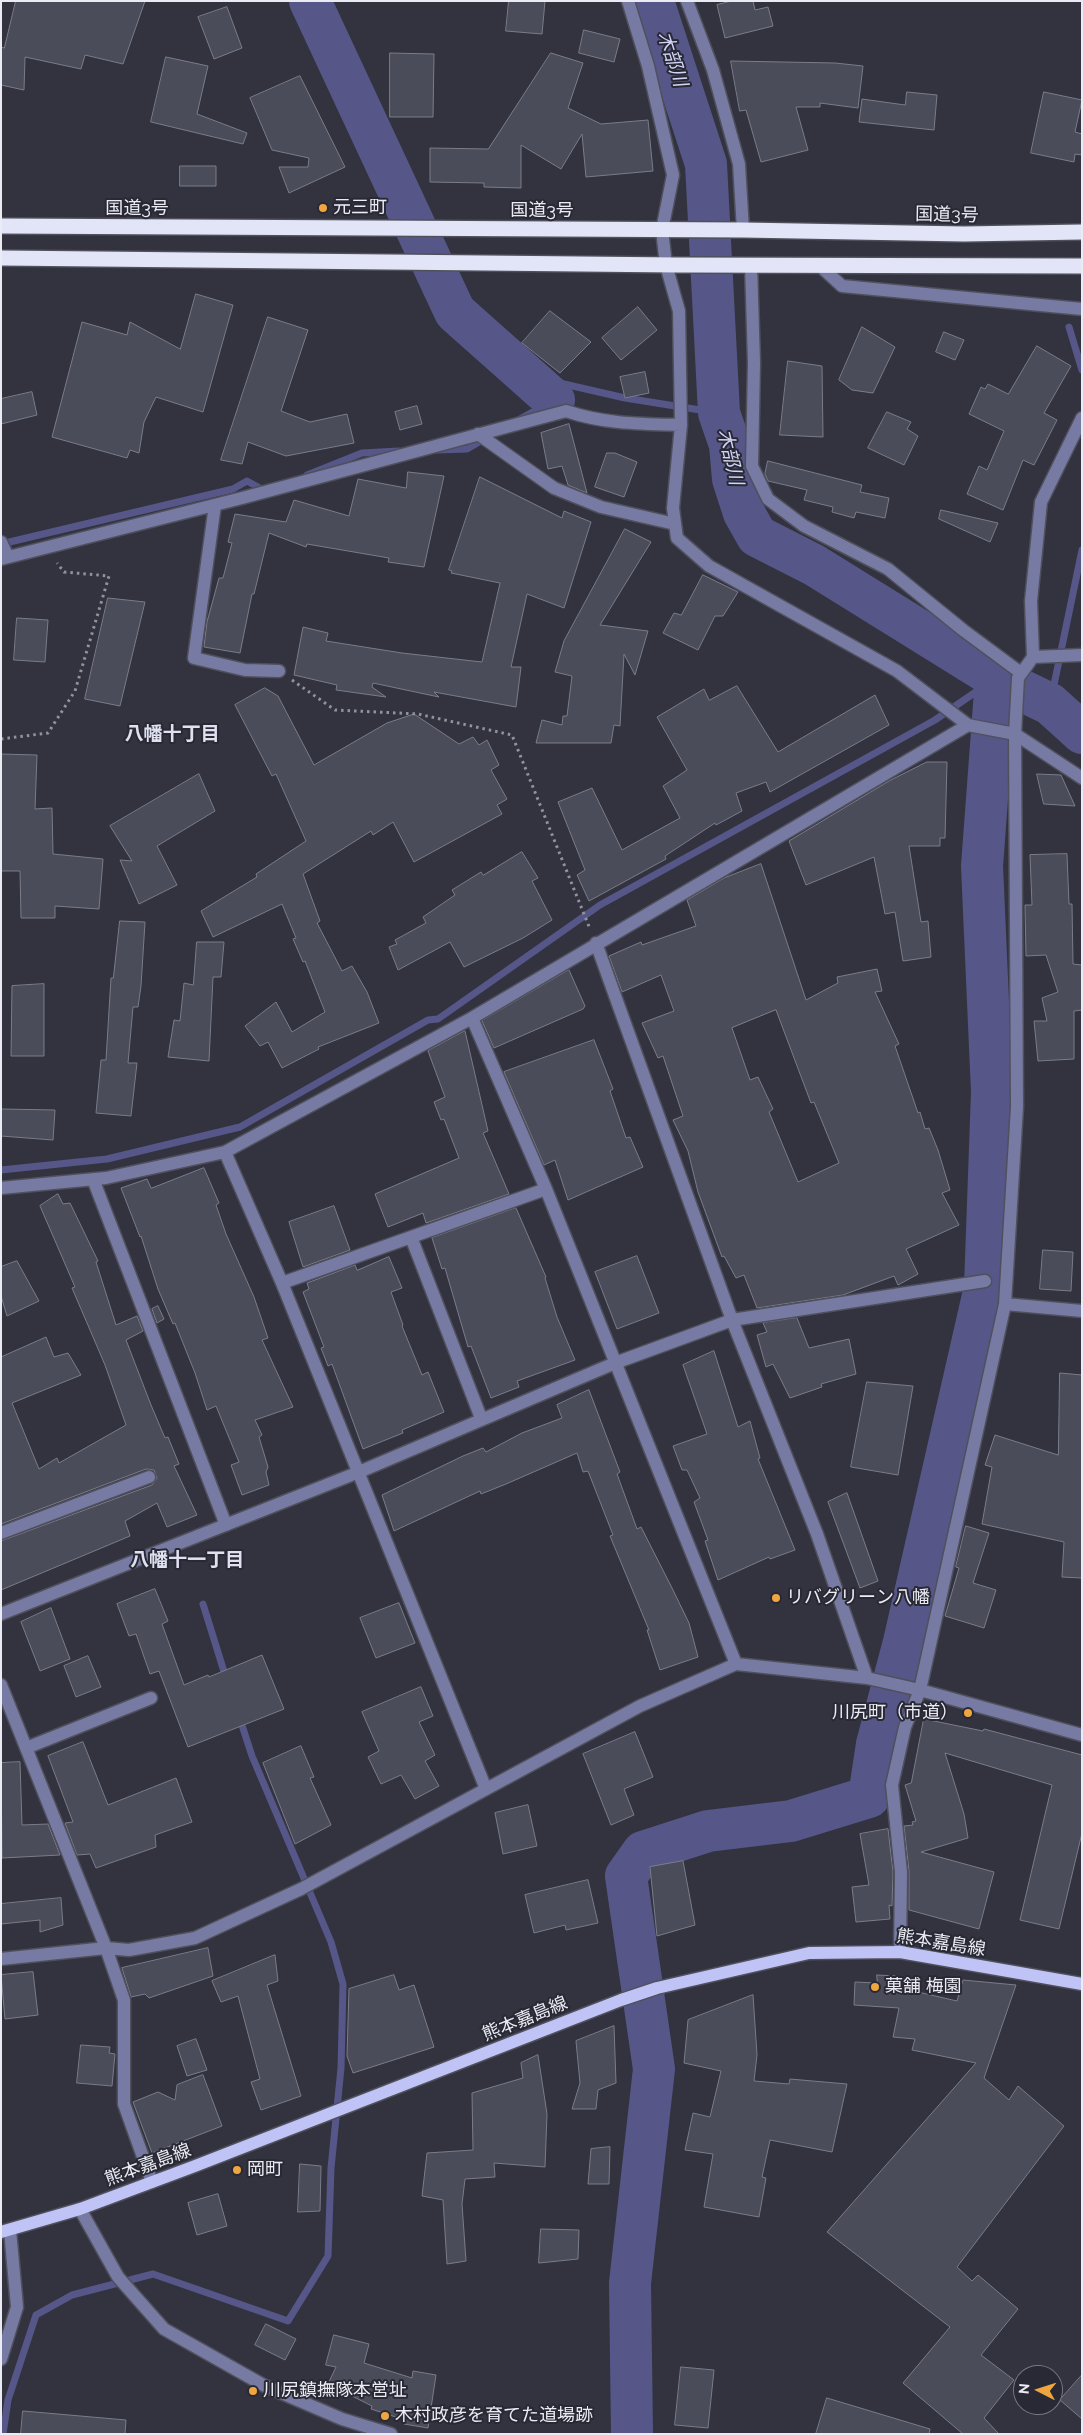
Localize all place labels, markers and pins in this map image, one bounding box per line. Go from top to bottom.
place label: 元三町 [333,197,387,219]
marker: 元三町 [317,202,329,214]
place label: リバグリーン八幡 [786,1587,930,1609]
marker: リバグリーン八幡 [770,1592,782,1604]
place label: 川尻町（市道） [832,1702,958,1724]
marker: 川尻町（市道） [962,1707,974,1719]
place label: 菓舗 梅園 [885,1976,962,1998]
marker: 菓舗 梅園 [869,1981,881,1993]
place label: 岡町 [247,2159,283,2181]
marker: 岡町 [231,2164,243,2176]
place label: 川尻鎮撫隊本営址 [263,2380,407,2402]
marker: 川尻鎮撫隊本営址 [247,2385,259,2397]
place label: 木村政彦を育てた道場跡 [395,2405,593,2427]
marker: 木村政彦を育てた道場跡 [379,2410,391,2422]

